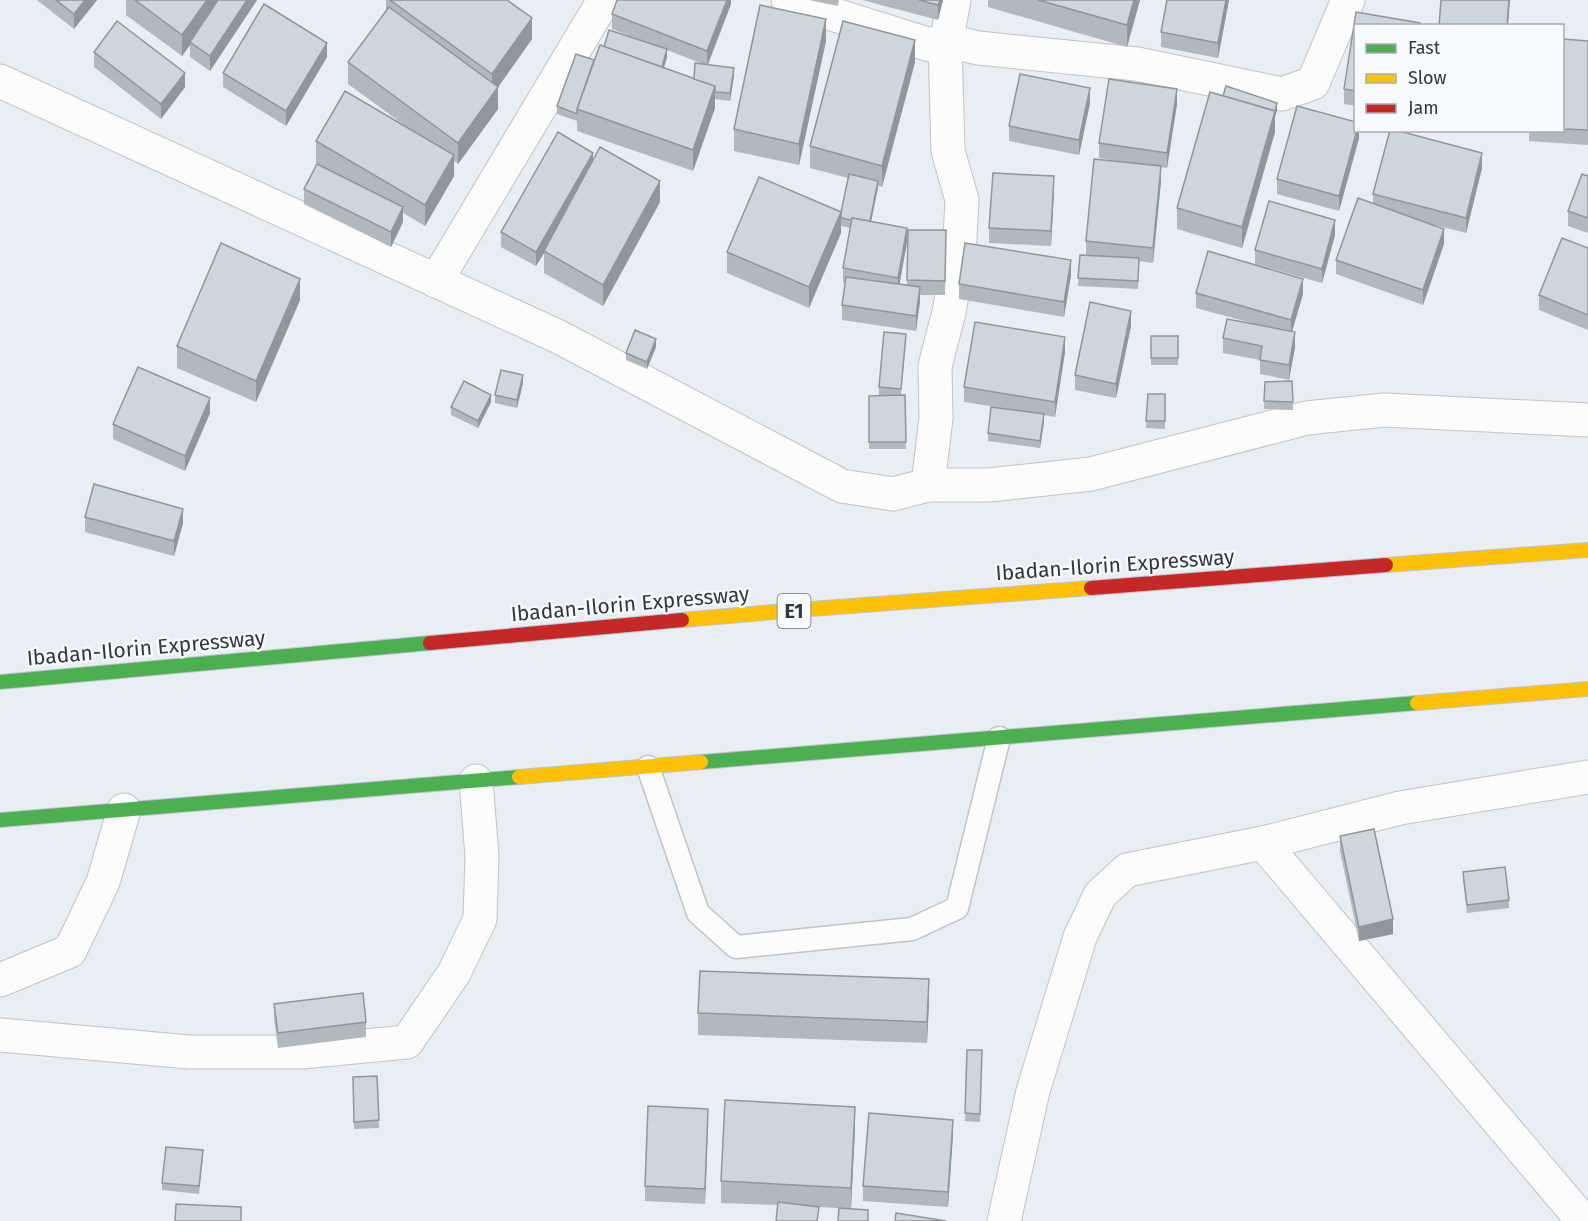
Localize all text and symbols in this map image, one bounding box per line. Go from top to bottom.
legend [1354,24,1564,132]
text: Fast [1408,37,1441,59]
text: Slow [1408,67,1447,89]
text: Jam [1408,97,1439,119]
street label: Ibadan-Ilorin Expressway [995,544,1236,586]
street label: Ibadan-Ilorin Expressway [510,581,751,627]
road number: E1 [778,594,810,628]
street label: Ibadan-Ilorin Expressway [26,625,267,671]

